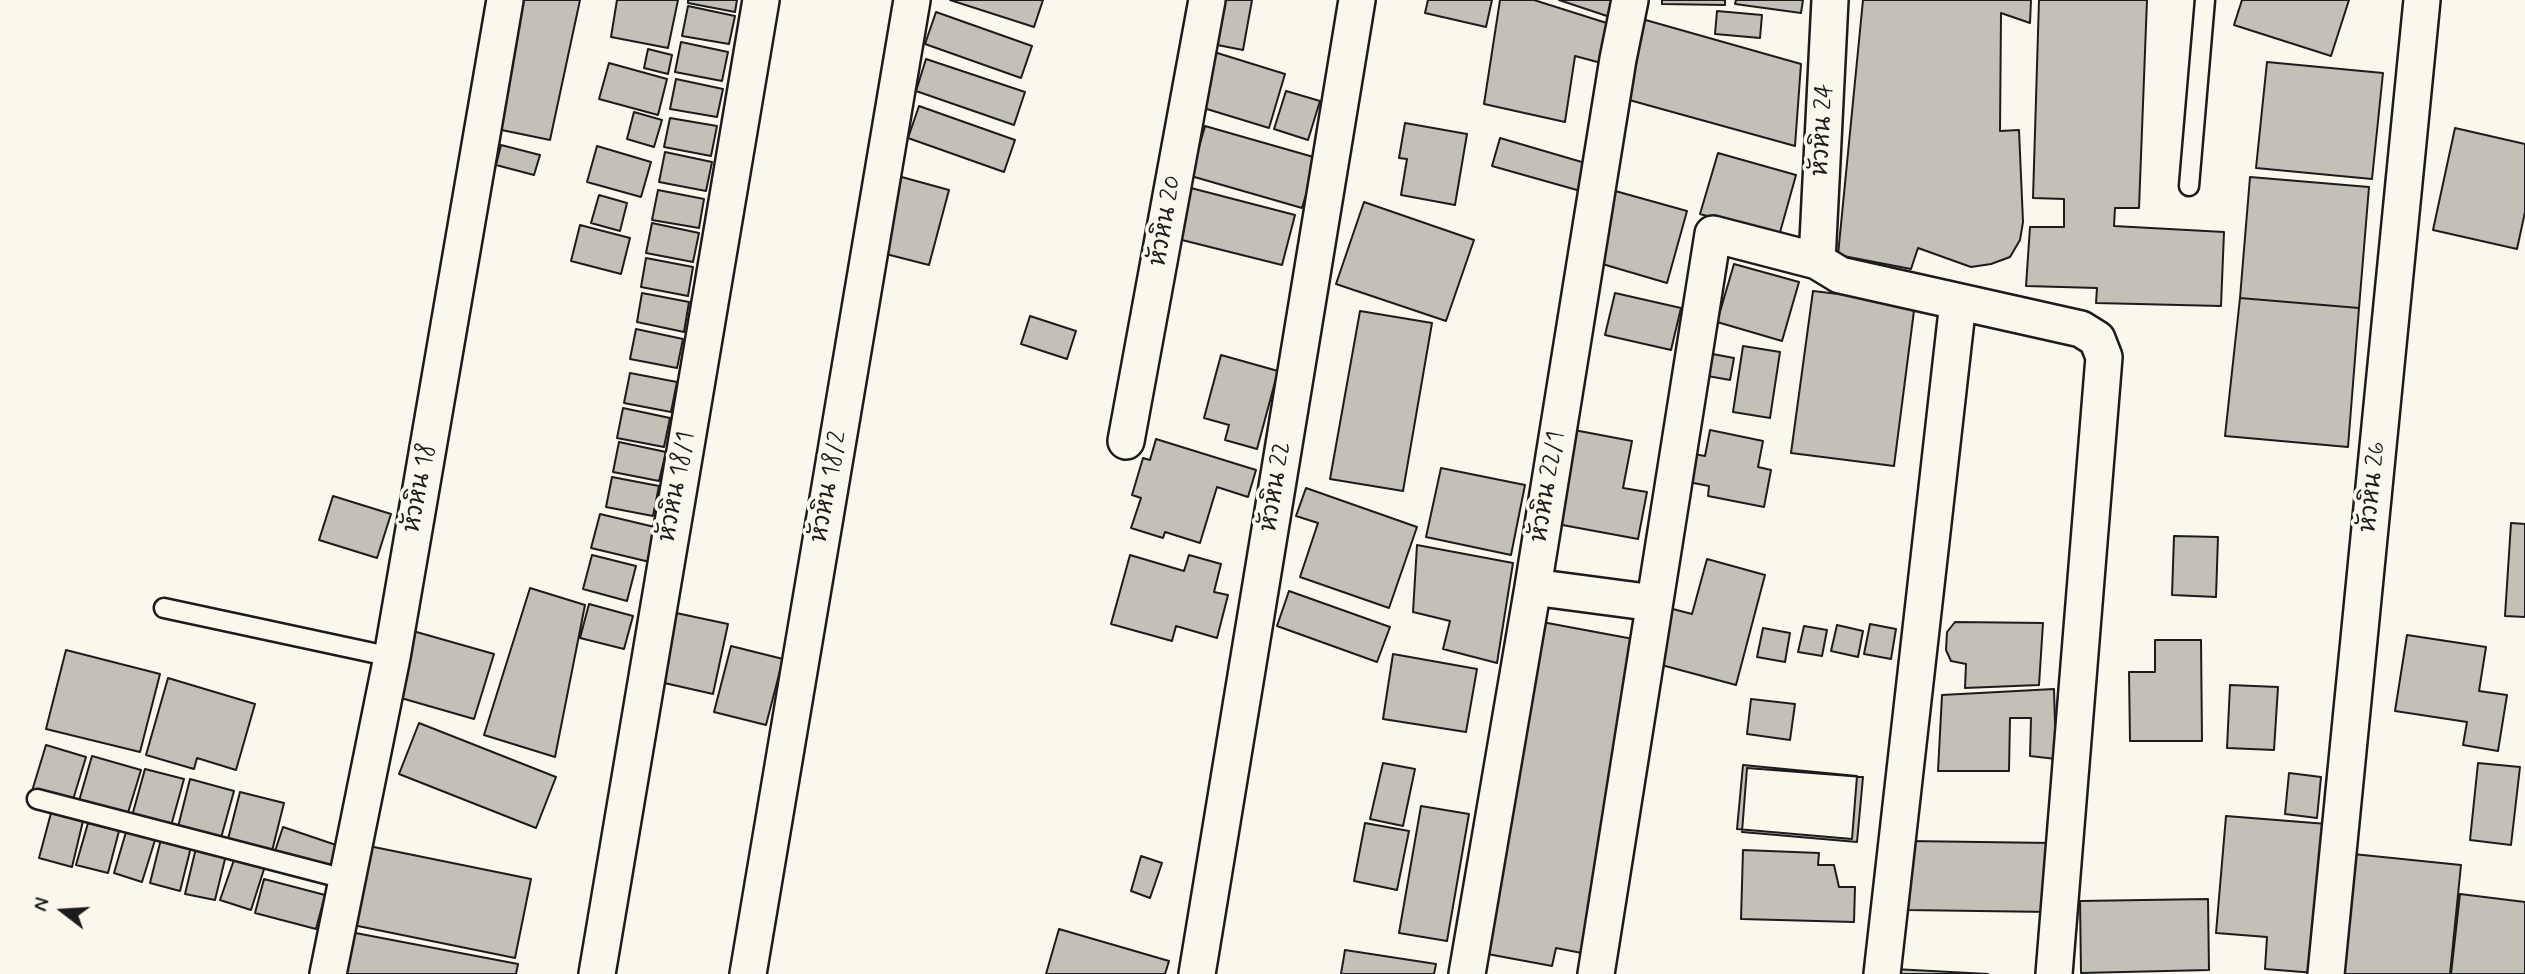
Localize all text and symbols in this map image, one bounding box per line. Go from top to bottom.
street label: หัวหิน 24 [1807,83,1841,177]
street label: หัวหิน 20 [1145,173,1189,269]
street label: หัวหิน 18/2 [806,429,854,545]
street label: หัวหิน 22/1 [1526,429,1572,545]
street label: หัวหิน 18/1 [654,430,702,544]
street label: หัวหิน 22 [1256,440,1298,534]
street label: หัวหิน 26 [2355,440,2393,534]
street label: หัวหิน 18 [399,441,443,535]
north arrow [28,876,98,946]
text: N [29,895,56,914]

